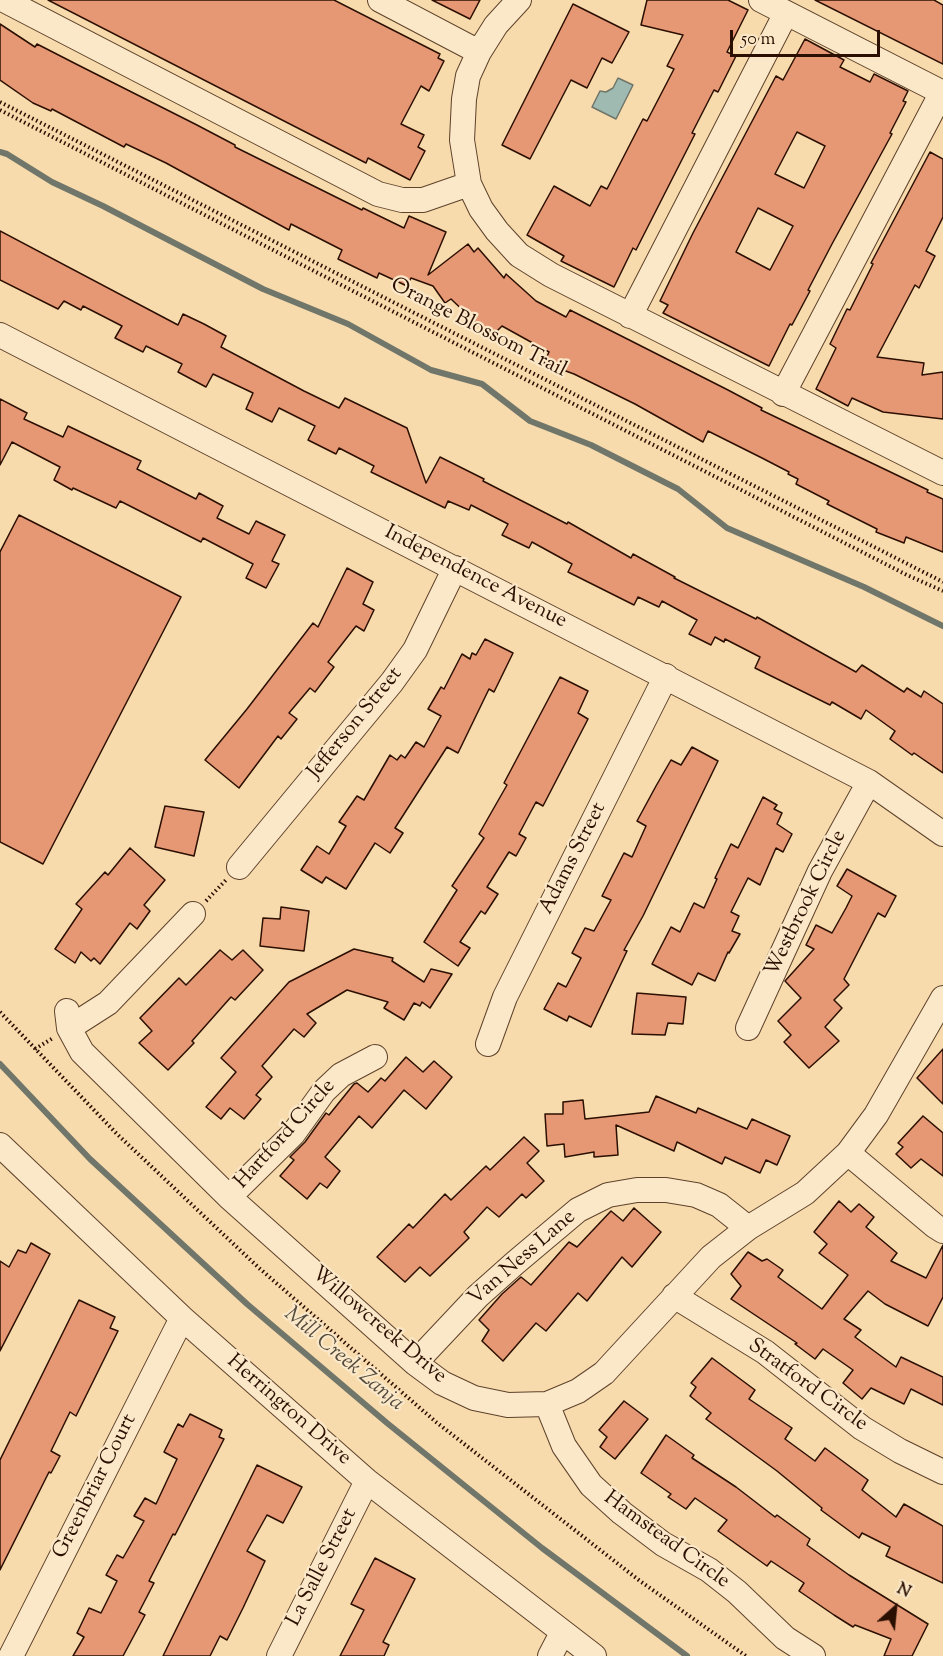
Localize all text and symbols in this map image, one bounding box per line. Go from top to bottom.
scale bar [733,18,883,56]
text: 50 m [741,27,775,53]
street label: Orange Blossom Trail [386,274,570,384]
street label: Independence Avenue [380,521,570,635]
street label: Jefferson Street [303,663,409,785]
street label: Adams Street [535,799,613,919]
street label: Westbrook Circle [761,827,853,981]
street label: Hartford Circle [230,1075,342,1195]
street label: Van Ness Lane [464,1206,582,1312]
street label: Willowcreek Drive [305,1262,451,1390]
water label: Mill Creek Zanja [278,1302,408,1418]
street label: Stratford Circle [742,1334,872,1438]
street label: Herrington Drive [221,1350,355,1472]
street label: Greenbriar Court [49,1411,143,1563]
street label: Hamstead Circle [598,1487,734,1595]
street label: La Salle Street [282,1505,364,1631]
north arrow [865,1578,925,1638]
text: N [892,1578,914,1605]

